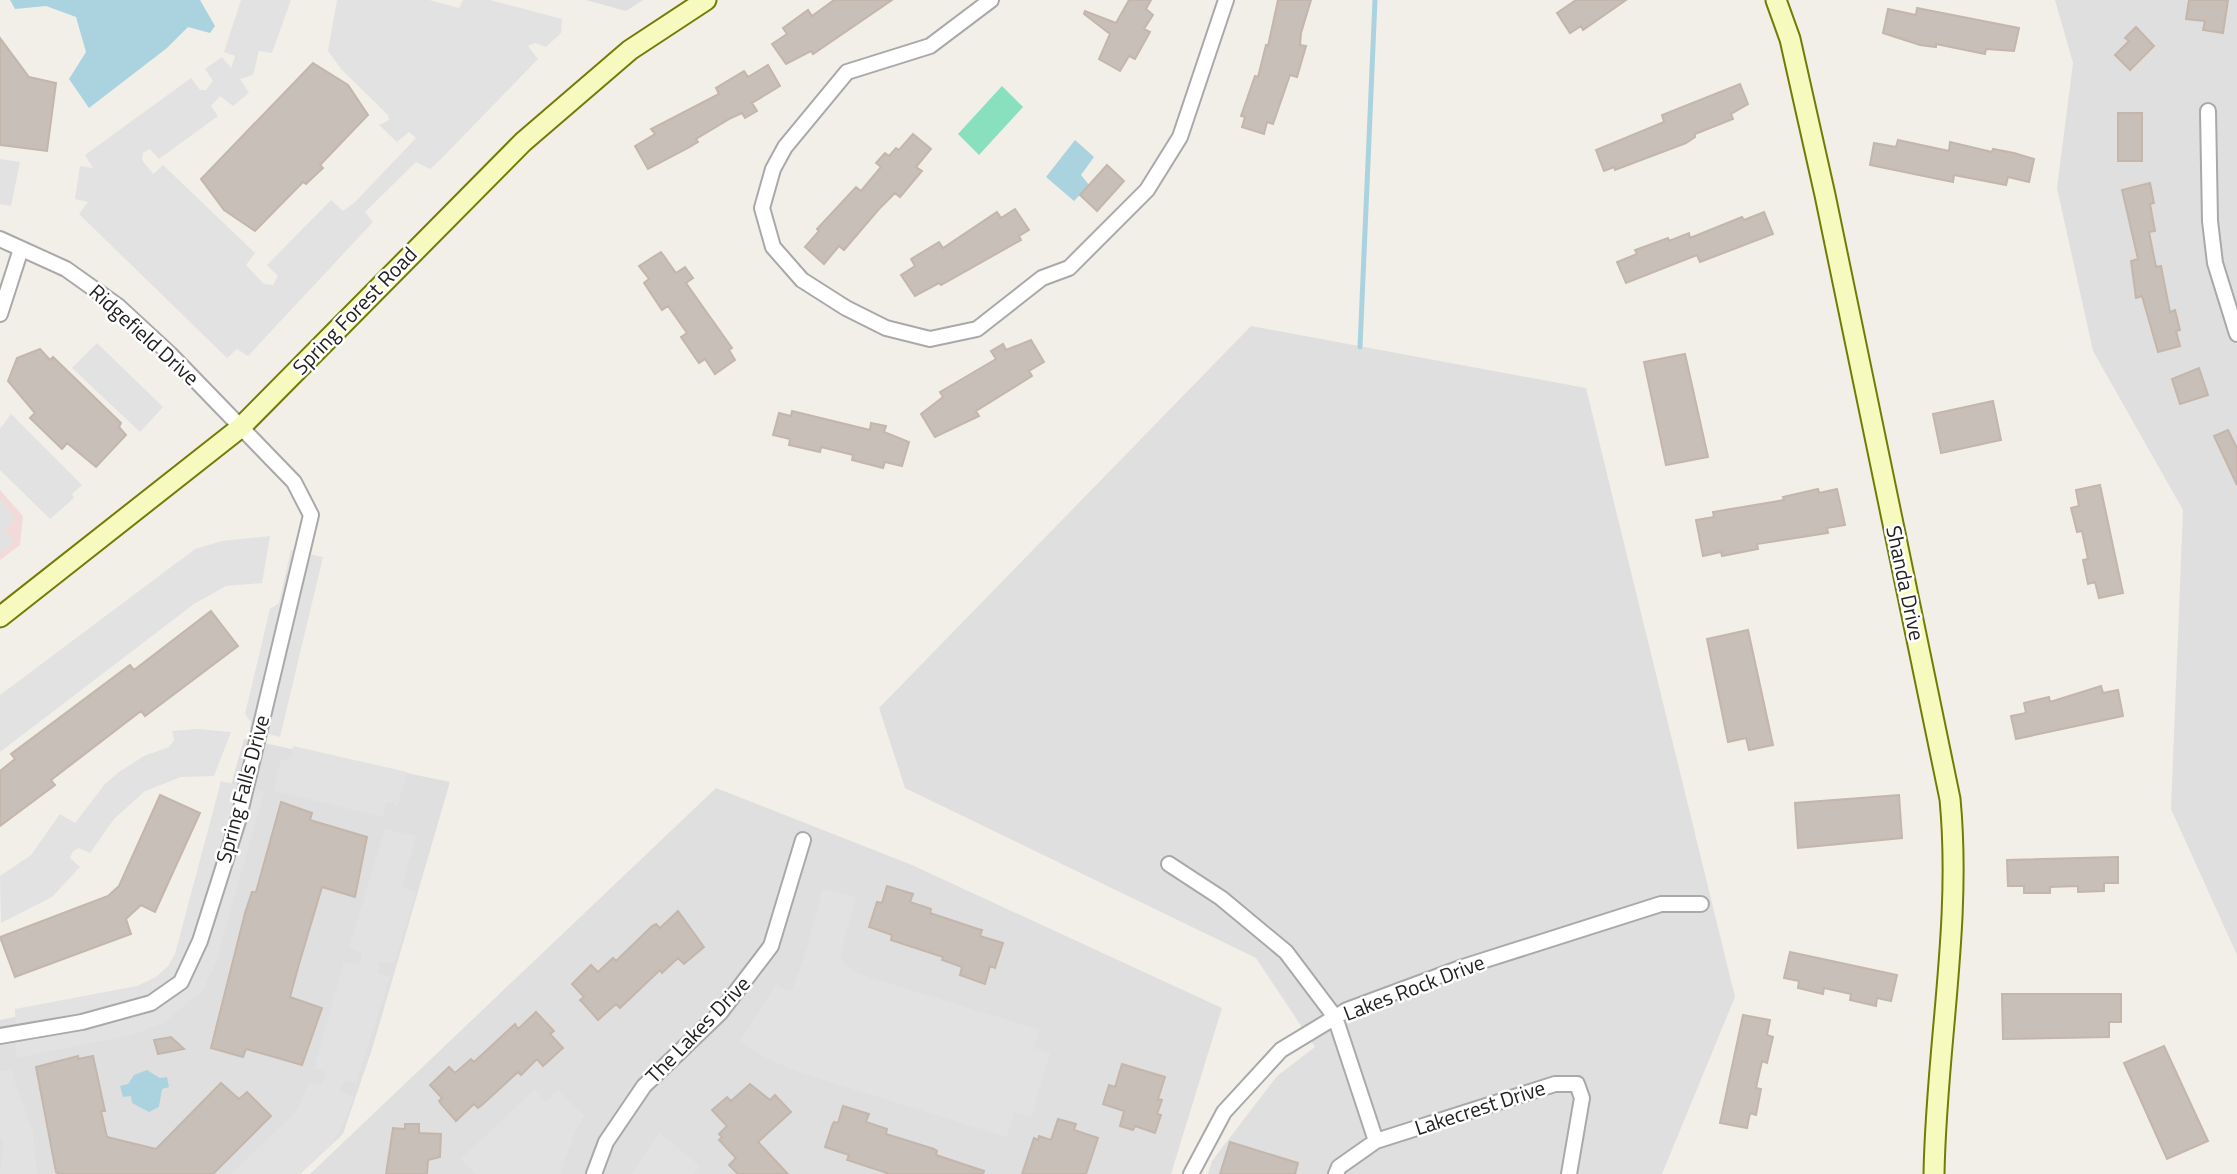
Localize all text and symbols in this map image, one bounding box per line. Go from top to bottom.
street label: Spring Forest Road [285,239,424,382]
street label: Ridgefield Drive [82,276,207,393]
street label: Shanda Drive [1878,522,1934,643]
street label: Spring Falls Drive [207,711,277,866]
street label: Lakes Rock Drive [1338,945,1489,1029]
street label: The Lakes Drive [638,968,757,1090]
street label: Lakecrest Drive [1410,1071,1549,1143]

